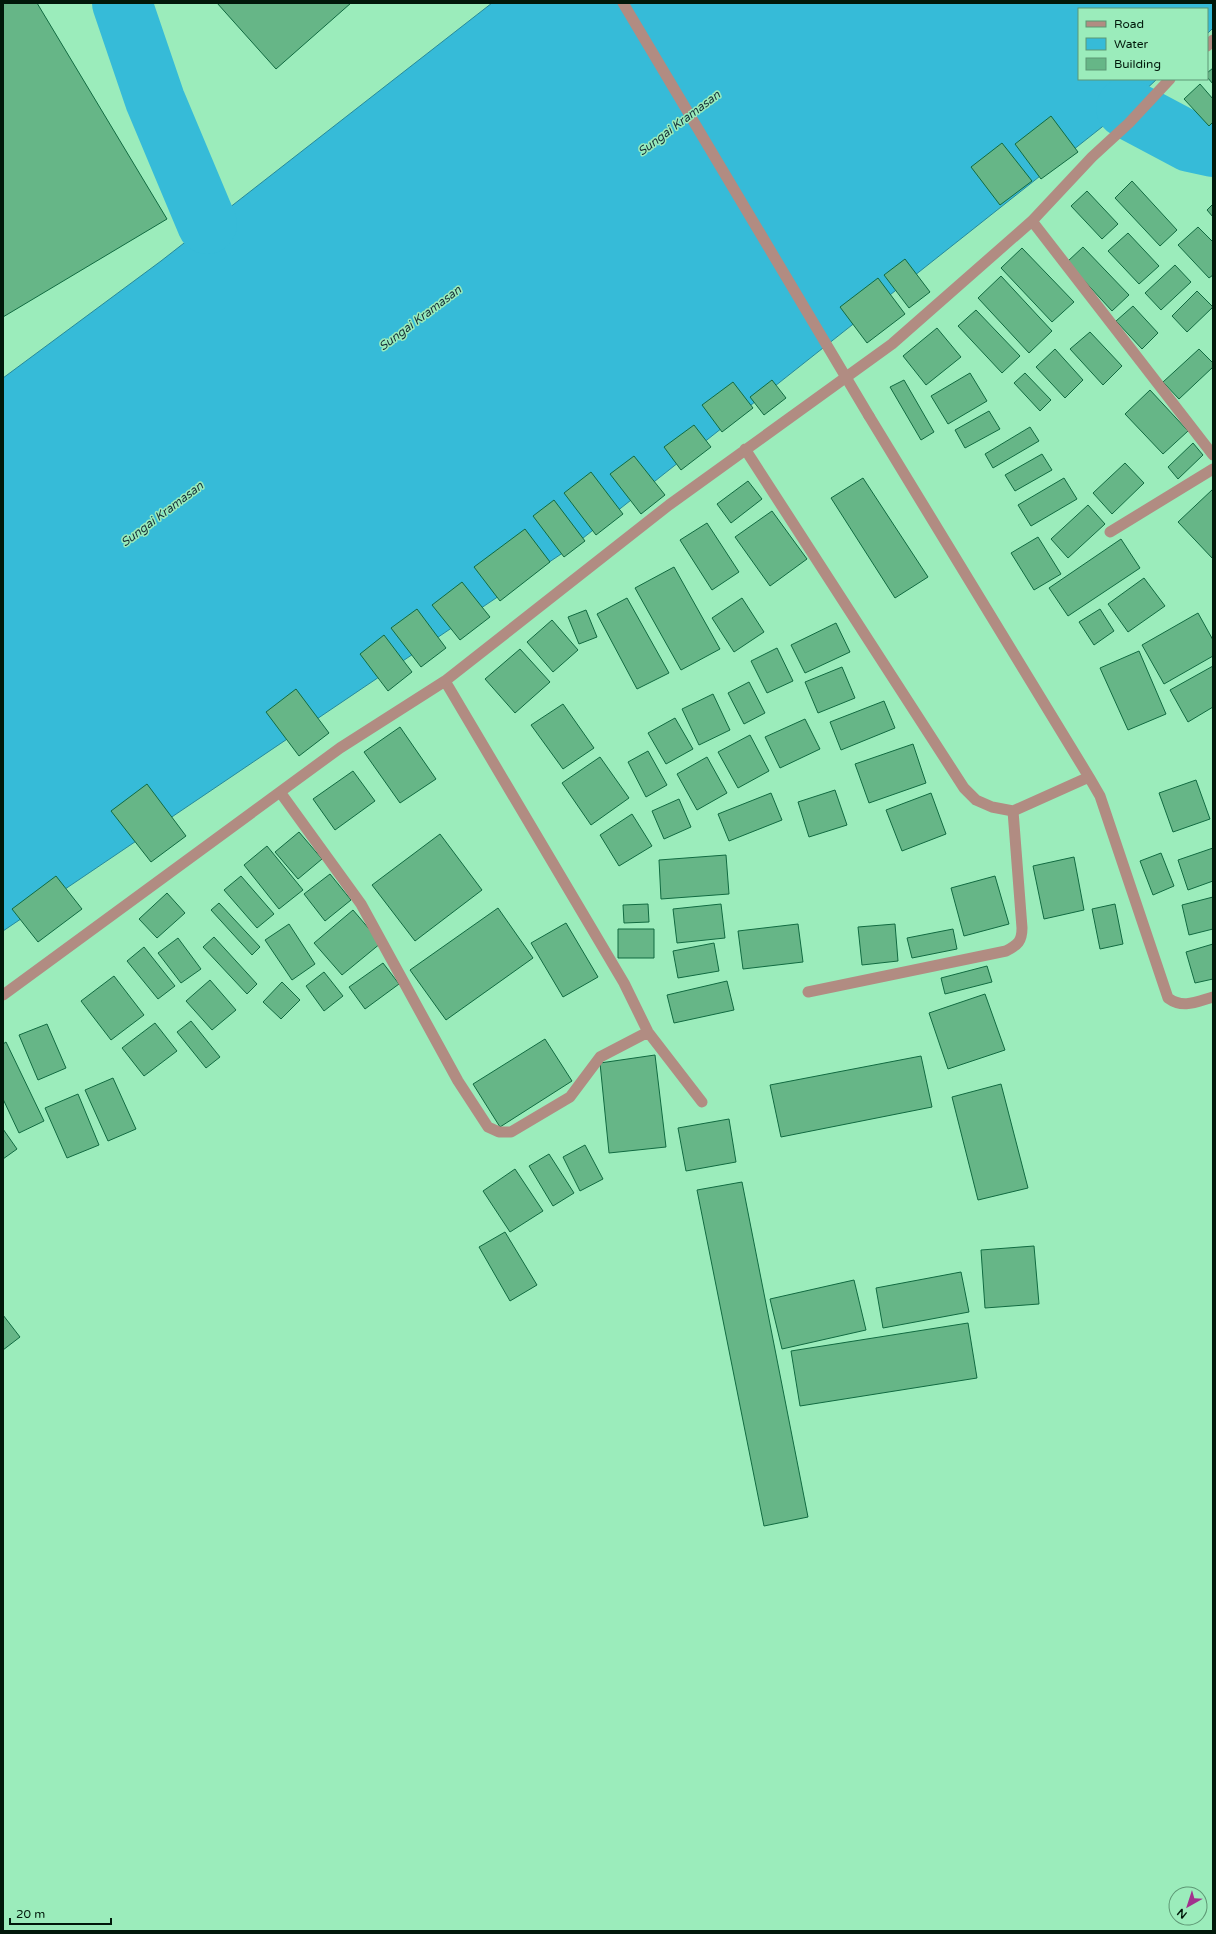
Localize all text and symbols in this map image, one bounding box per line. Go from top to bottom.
legend [1078,8,1208,80]
text: Road [1114,17,1144,31]
text: Water [1114,37,1149,51]
text: Building [1114,57,1161,71]
water label: Sungai Kramasan [635,87,723,158]
water label: Sungai Kramasan [376,282,464,353]
water label: Sungai Kramasan [118,478,206,549]
north arrow [1168,1886,1208,1926]
scale bar [10,1900,111,1926]
text: N [1174,1906,1190,1921]
text: 20 m [16,1907,45,1921]

